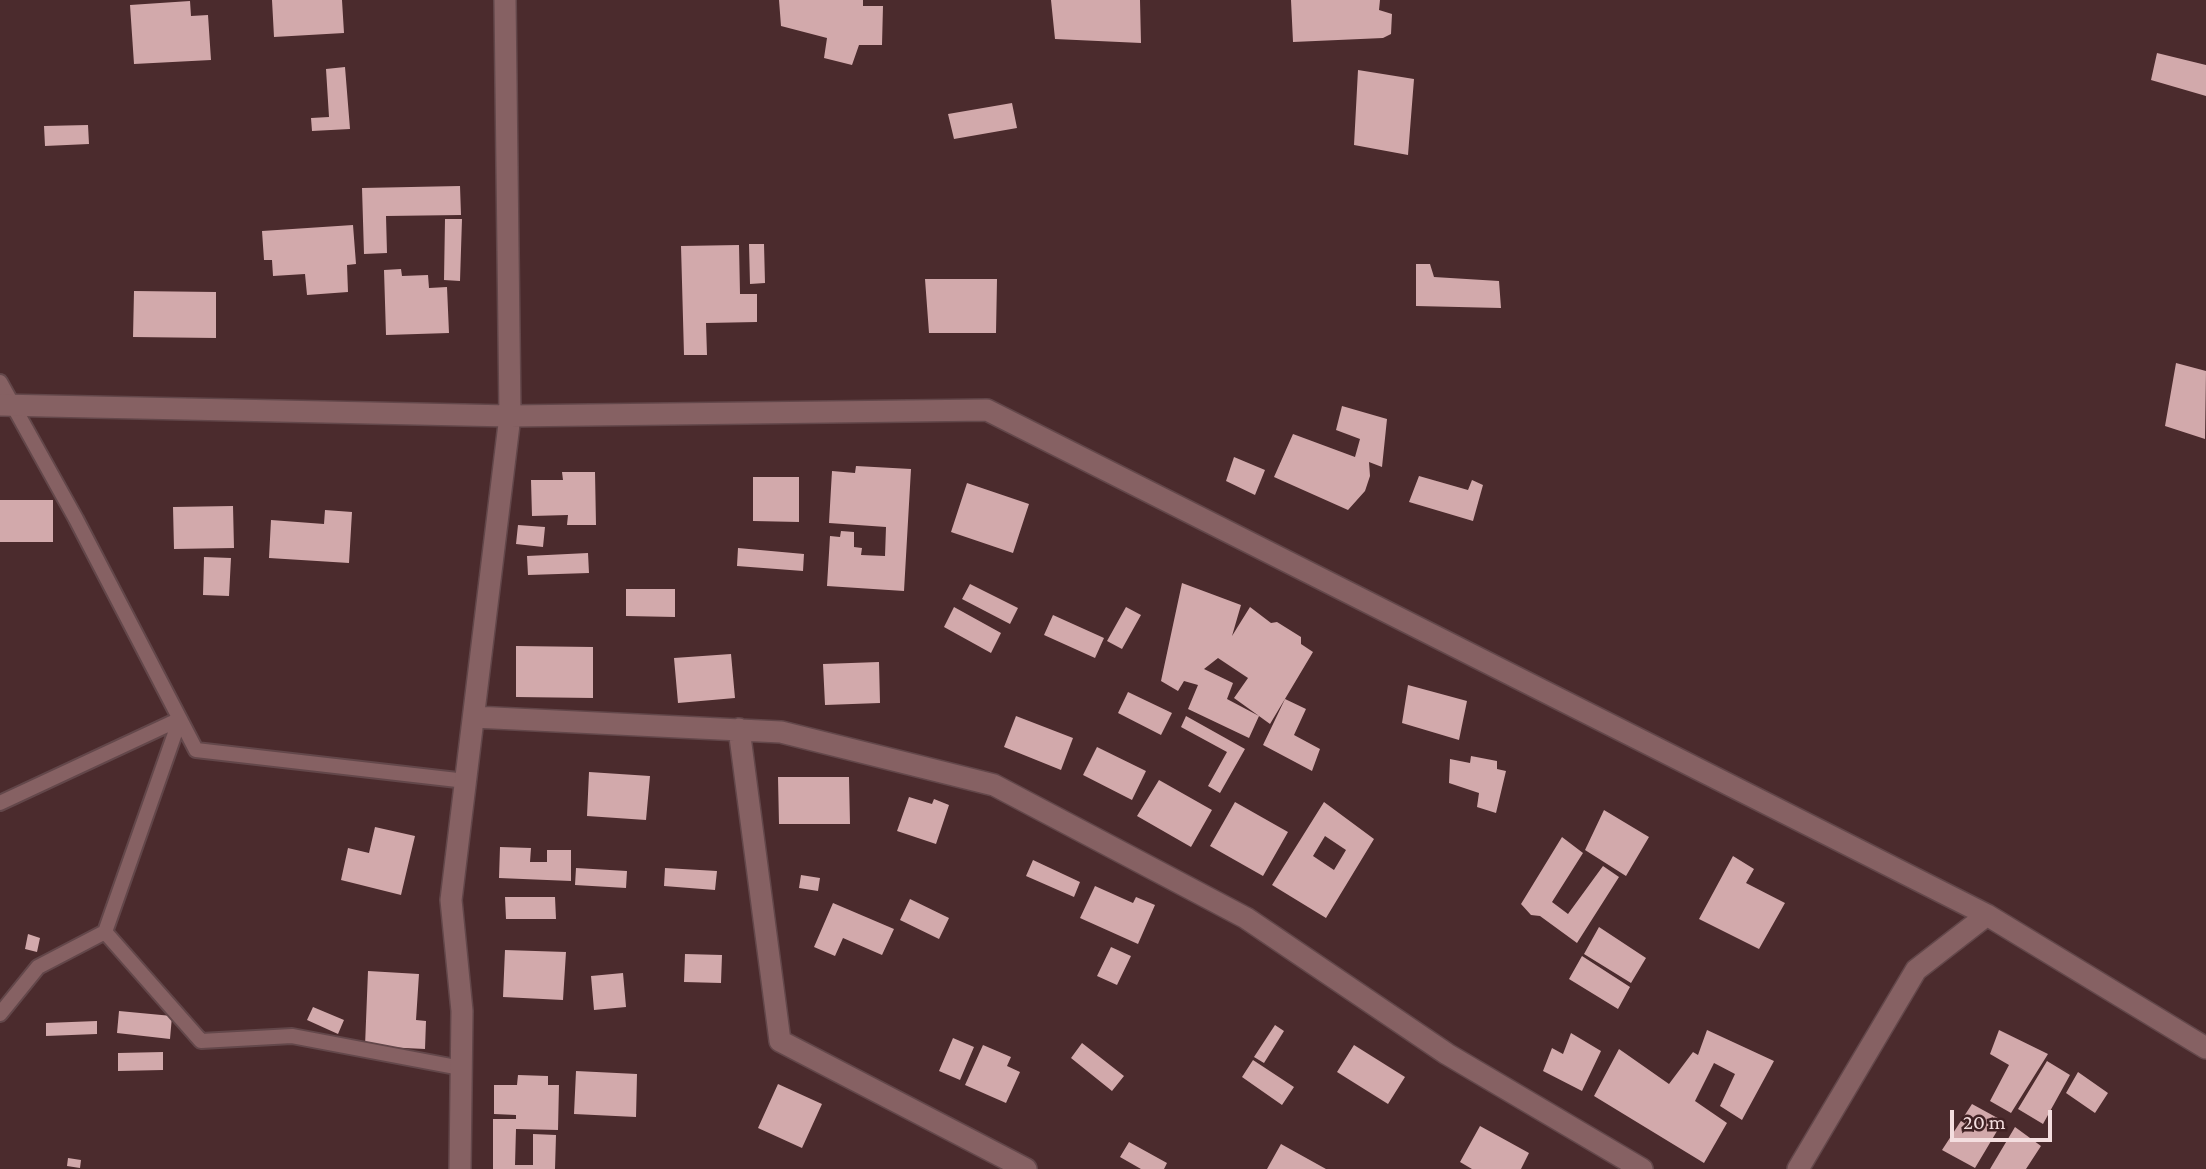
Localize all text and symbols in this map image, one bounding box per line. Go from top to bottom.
scale bar [1954,1096,2056,1140]
text: 20 m [1963,1110,2006,1134]

